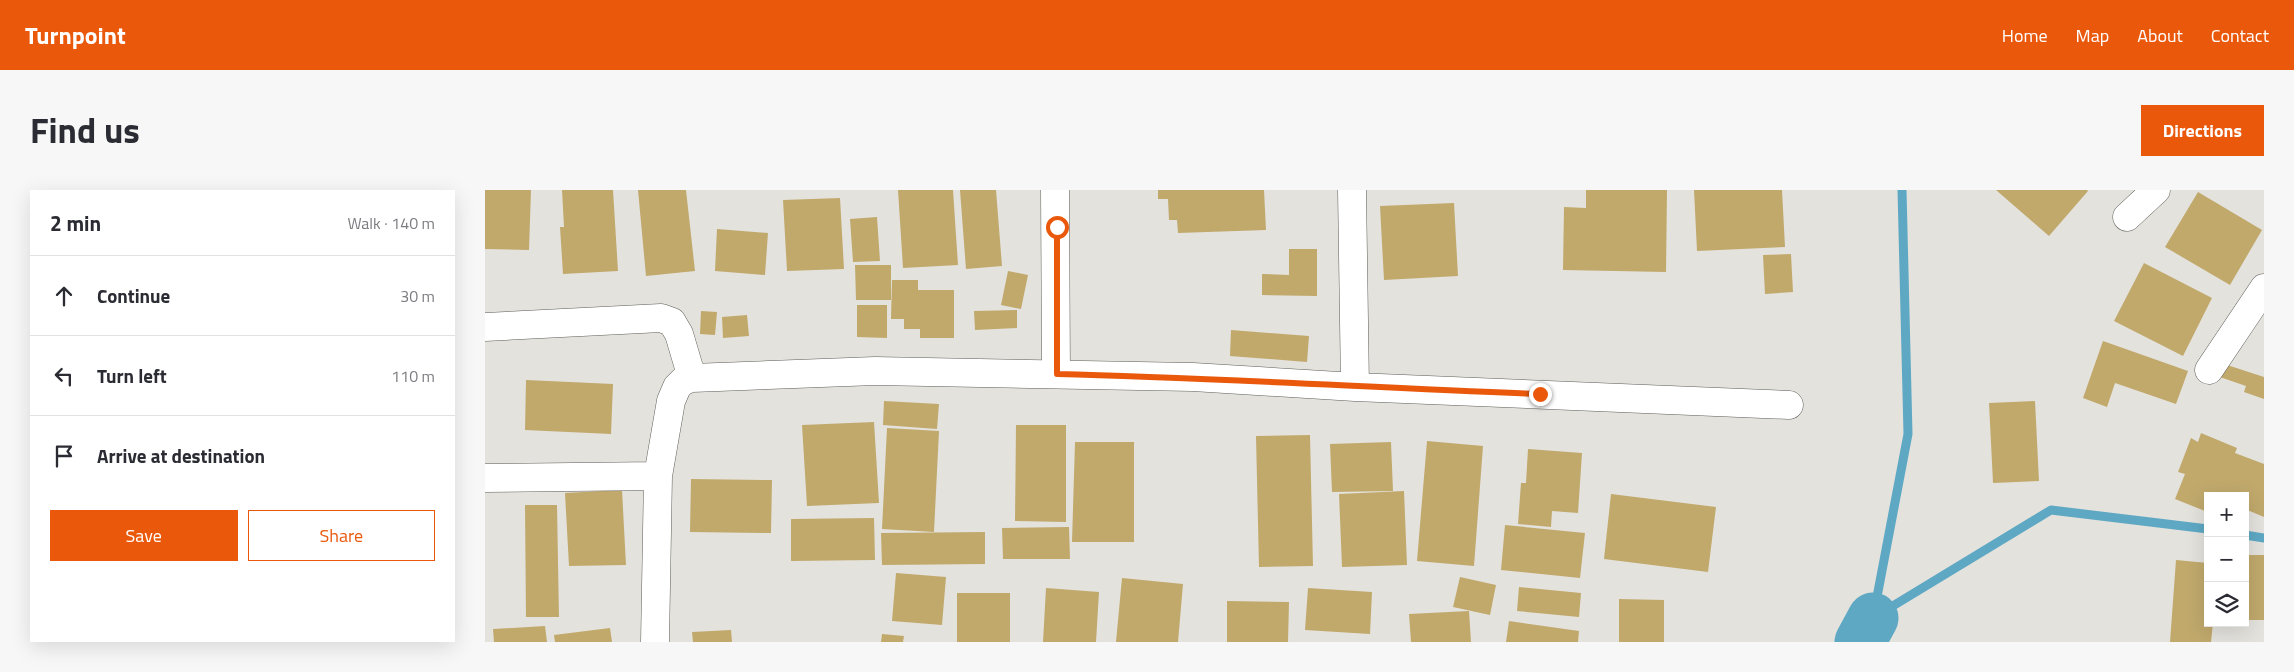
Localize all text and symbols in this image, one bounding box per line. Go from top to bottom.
text: Turnpoint [25,17,126,53]
text: Home [2002,22,2048,49]
text: Map [2076,22,2109,49]
text: About [2137,22,2183,49]
text: Contact [2211,22,2269,49]
text: Find us [30,103,140,157]
button: Directions [2141,105,2264,156]
text: 2 min [50,207,101,239]
text: Walk · 140 m [347,211,435,235]
route start [1046,216,1069,239]
text: Continue [97,281,170,310]
icon: ahead [50,282,78,310]
text: 30 m [400,284,435,308]
text: Turn left [97,361,167,390]
icon: left [50,362,78,390]
text: 110 m [391,364,435,388]
route end [1529,383,1552,406]
text: Arrive at destination [97,441,265,470]
icon: arrive [50,442,78,470]
map controls [2204,492,2249,627]
button: + [2204,492,2249,537]
button: Save [50,510,238,561]
button: Share [248,510,435,561]
button: − [2204,537,2249,582]
button: layers [2204,582,2249,627]

